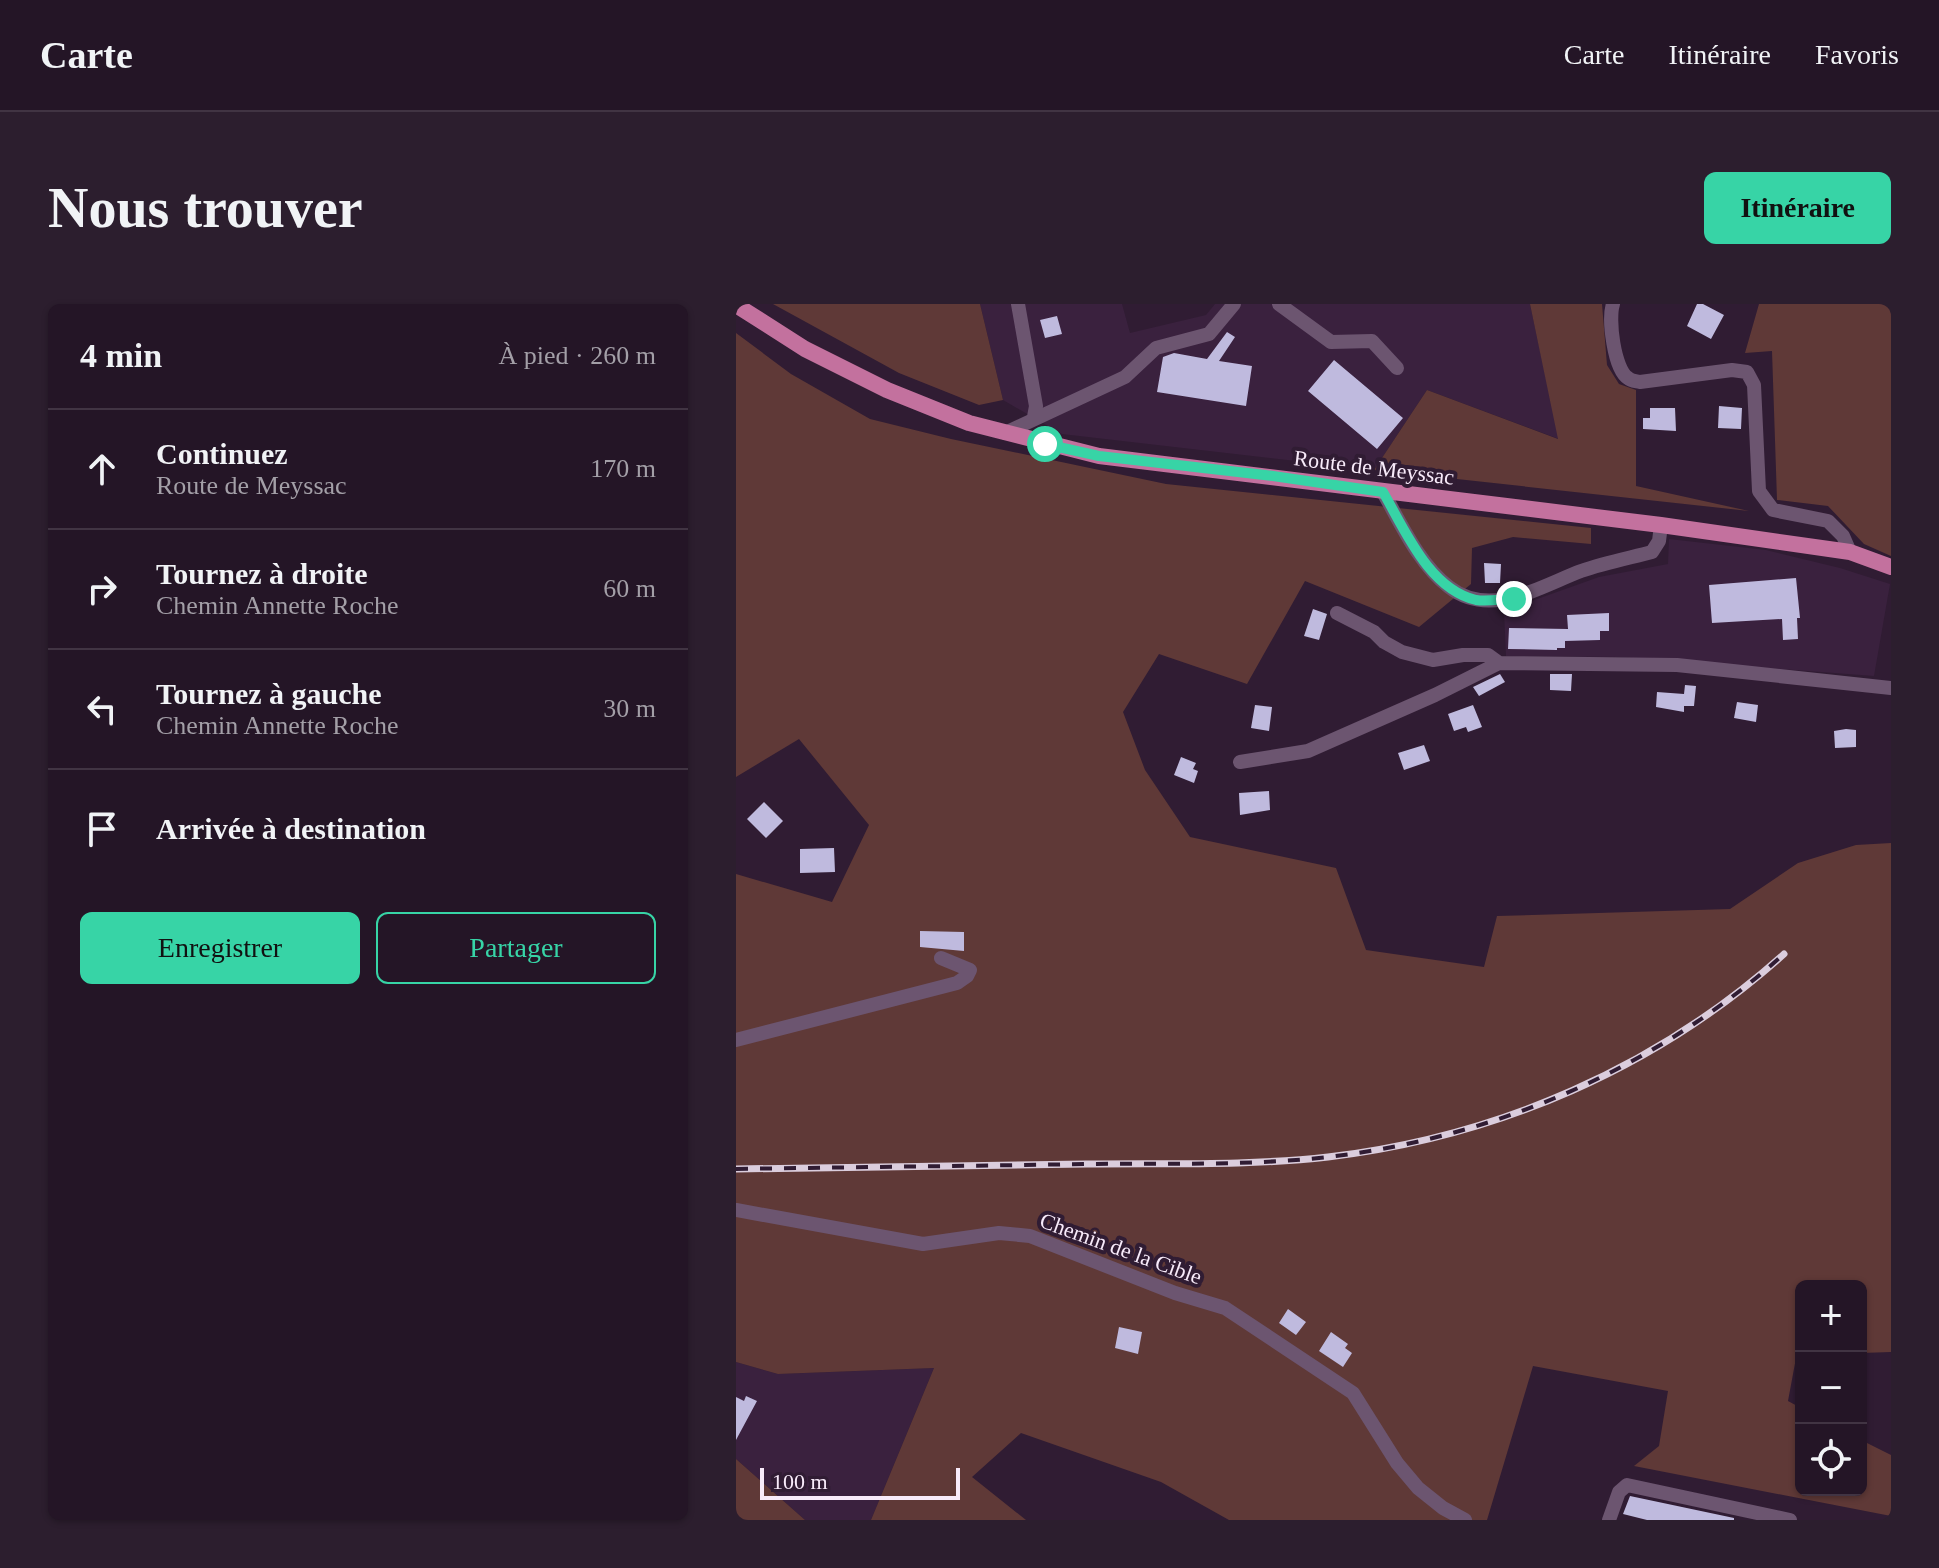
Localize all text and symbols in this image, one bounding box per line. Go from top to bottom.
text: Carte [40,34,133,76]
text: Carte [1564,39,1624,70]
text: Itinéraire [1668,39,1771,70]
text: Favoris [1815,39,1899,70]
button: Itinéraire [1704,172,1891,244]
text: Nous trouver [48,177,363,239]
text: 4 min [80,337,162,374]
text: À pied · 260 m [499,341,656,370]
route start [1027,426,1063,462]
text: Continuez [156,437,288,470]
street label: Route de Meyssac [1292,445,1456,490]
icon: ahead [80,447,124,491]
text: 170 m [590,454,656,483]
text: Route de Meyssac [156,471,347,500]
text: Tournez à droite [156,557,368,590]
icon: right [80,567,124,611]
text: 60 m [603,574,656,603]
route end [1496,581,1532,617]
text: Chemin Annette Roche [156,591,399,620]
text: Tournez à gauche [156,677,382,710]
icon: left [80,687,124,731]
text: 30 m [603,694,656,723]
text: Chemin Annette Roche [156,711,399,740]
icon: arrive [80,807,124,851]
text: Arrivée à destination [156,812,426,845]
button: Enregistrer [80,912,360,984]
button: Partager [376,912,656,984]
street label: Chemin de la Cible [1036,1208,1205,1289]
map controls [1795,1280,1867,1496]
button: + [1795,1280,1867,1352]
button: − [1795,1352,1867,1424]
button: locate [1795,1424,1867,1496]
scale bar [760,1464,960,1500]
text: 100 m [772,1469,828,1494]

